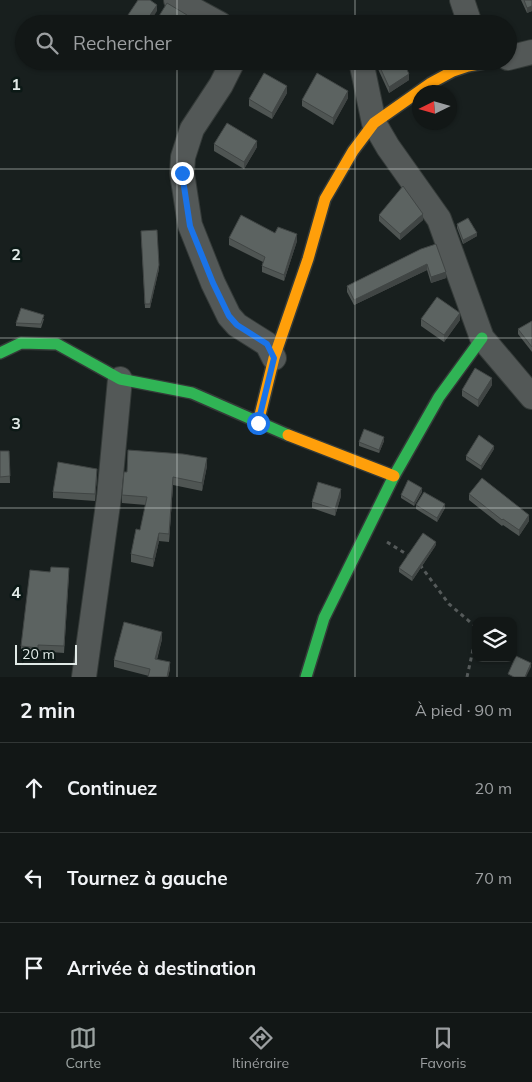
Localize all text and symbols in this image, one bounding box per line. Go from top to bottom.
search box [15,15,517,70]
icon: search [33,29,61,57]
text: Rechercher [73,31,172,55]
text: 1 [11,74,21,94]
north arrow [412,85,457,130]
route end [171,162,194,185]
text: 2 [11,244,21,264]
route start [247,412,270,435]
text: 3 [11,413,21,433]
text: 4 [11,582,21,602]
map controls [472,617,517,662]
button: layers [472,617,517,662]
scale bar [15,642,78,665]
text: 20 m [22,645,55,663]
text: 2 min [20,697,75,723]
text: À pied · 90 m [415,700,512,720]
icon: ahead [20,774,48,802]
text: Continuez [67,776,157,800]
text: 20 m [475,778,512,798]
icon: left [20,864,48,892]
text: Tournez à gauche [67,866,228,890]
text: 70 m [475,868,512,888]
icon: arrive [20,954,48,982]
text: Arrivée à destination [67,956,256,980]
tab: Carte [65,1024,101,1072]
tab: Itinéraire [232,1024,289,1072]
tab: Favoris [420,1024,467,1072]

